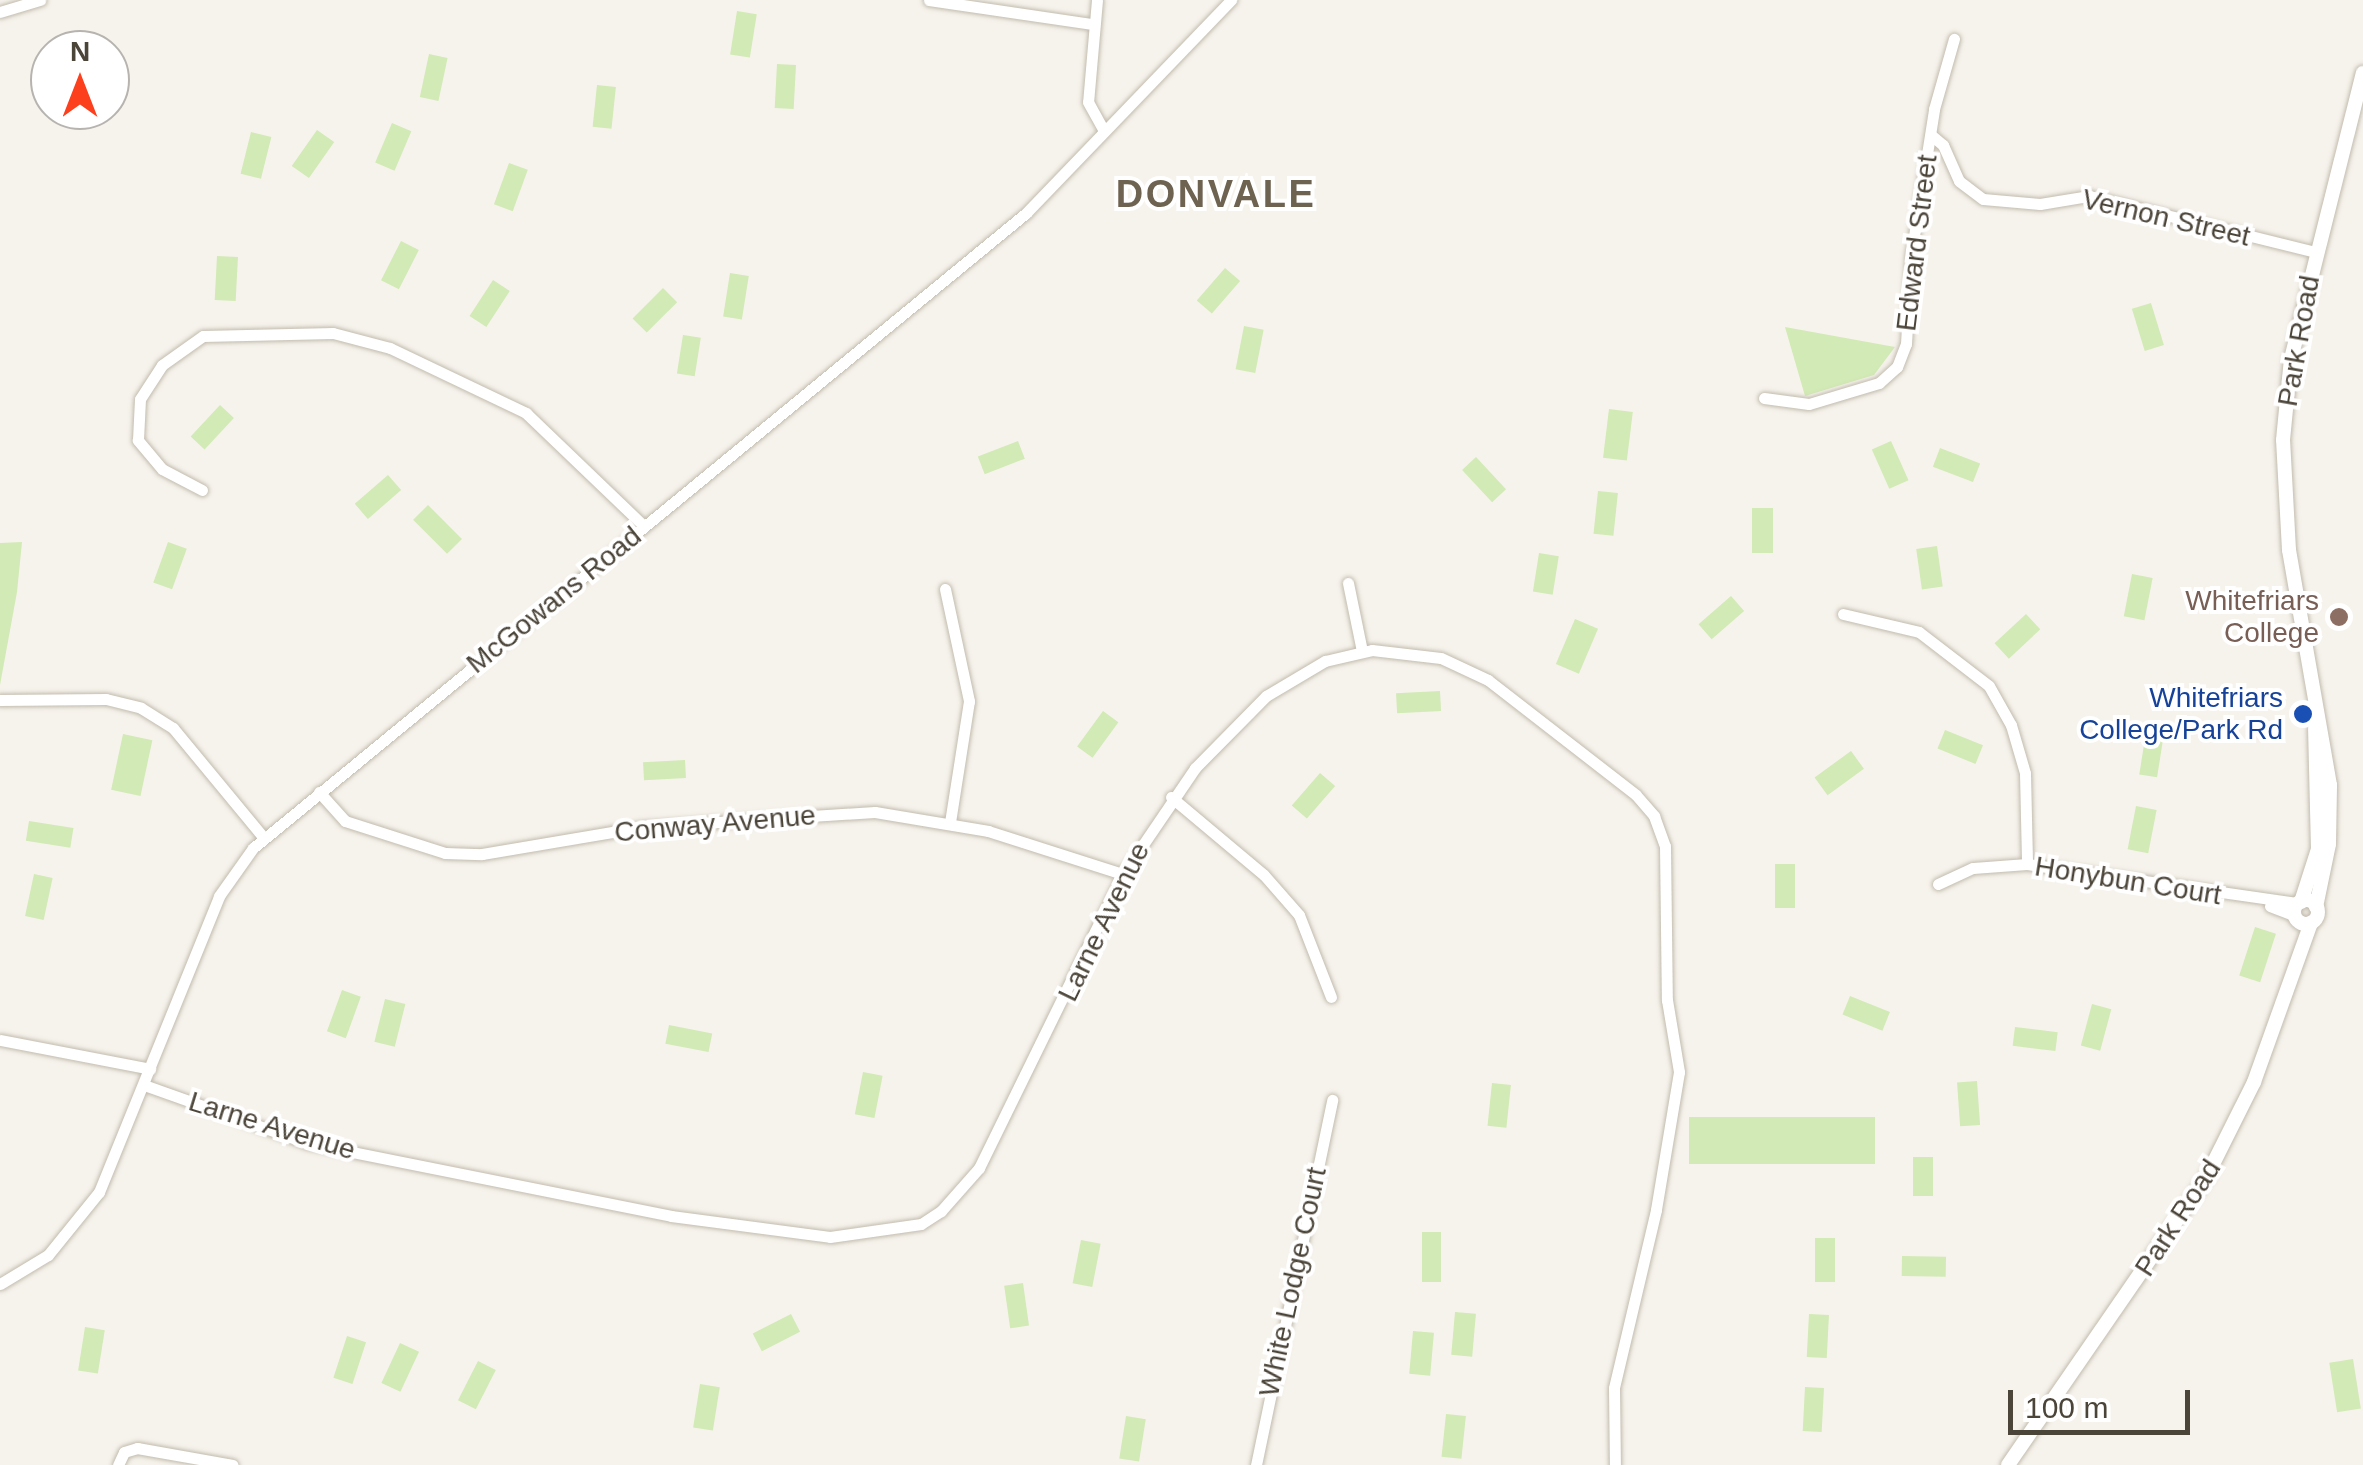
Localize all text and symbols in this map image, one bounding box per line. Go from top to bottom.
north arrow [30,30,130,130]
text: N [70,36,90,67]
street label: Edward Street [1890,153,1944,333]
district label: DONVALE [1116,172,1316,218]
street label: Vernon Street [2079,182,2253,254]
street label: Park Road [2271,273,2327,409]
street label: McGowans Road [460,519,648,681]
place label: Whitefriars College [2185,584,2319,650]
marker: Whitefriars College [2328,606,2350,628]
place label: Whitefriars College/Park Rd [2079,681,2283,747]
marker: Whitefriars College/Park Rd [2292,703,2314,725]
street label: Conway Avenue [612,798,818,850]
street label: Larne Avenue [1051,837,1157,1007]
street label: Honybun Court [2032,850,2224,912]
street label: Larne Avenue [184,1085,360,1167]
street label: Park Road [2128,1153,2228,1283]
street label: White Lodge Court [1252,1164,1334,1400]
scale bar [2013,1370,2196,1432]
text: 100 m [2025,1391,2108,1424]

